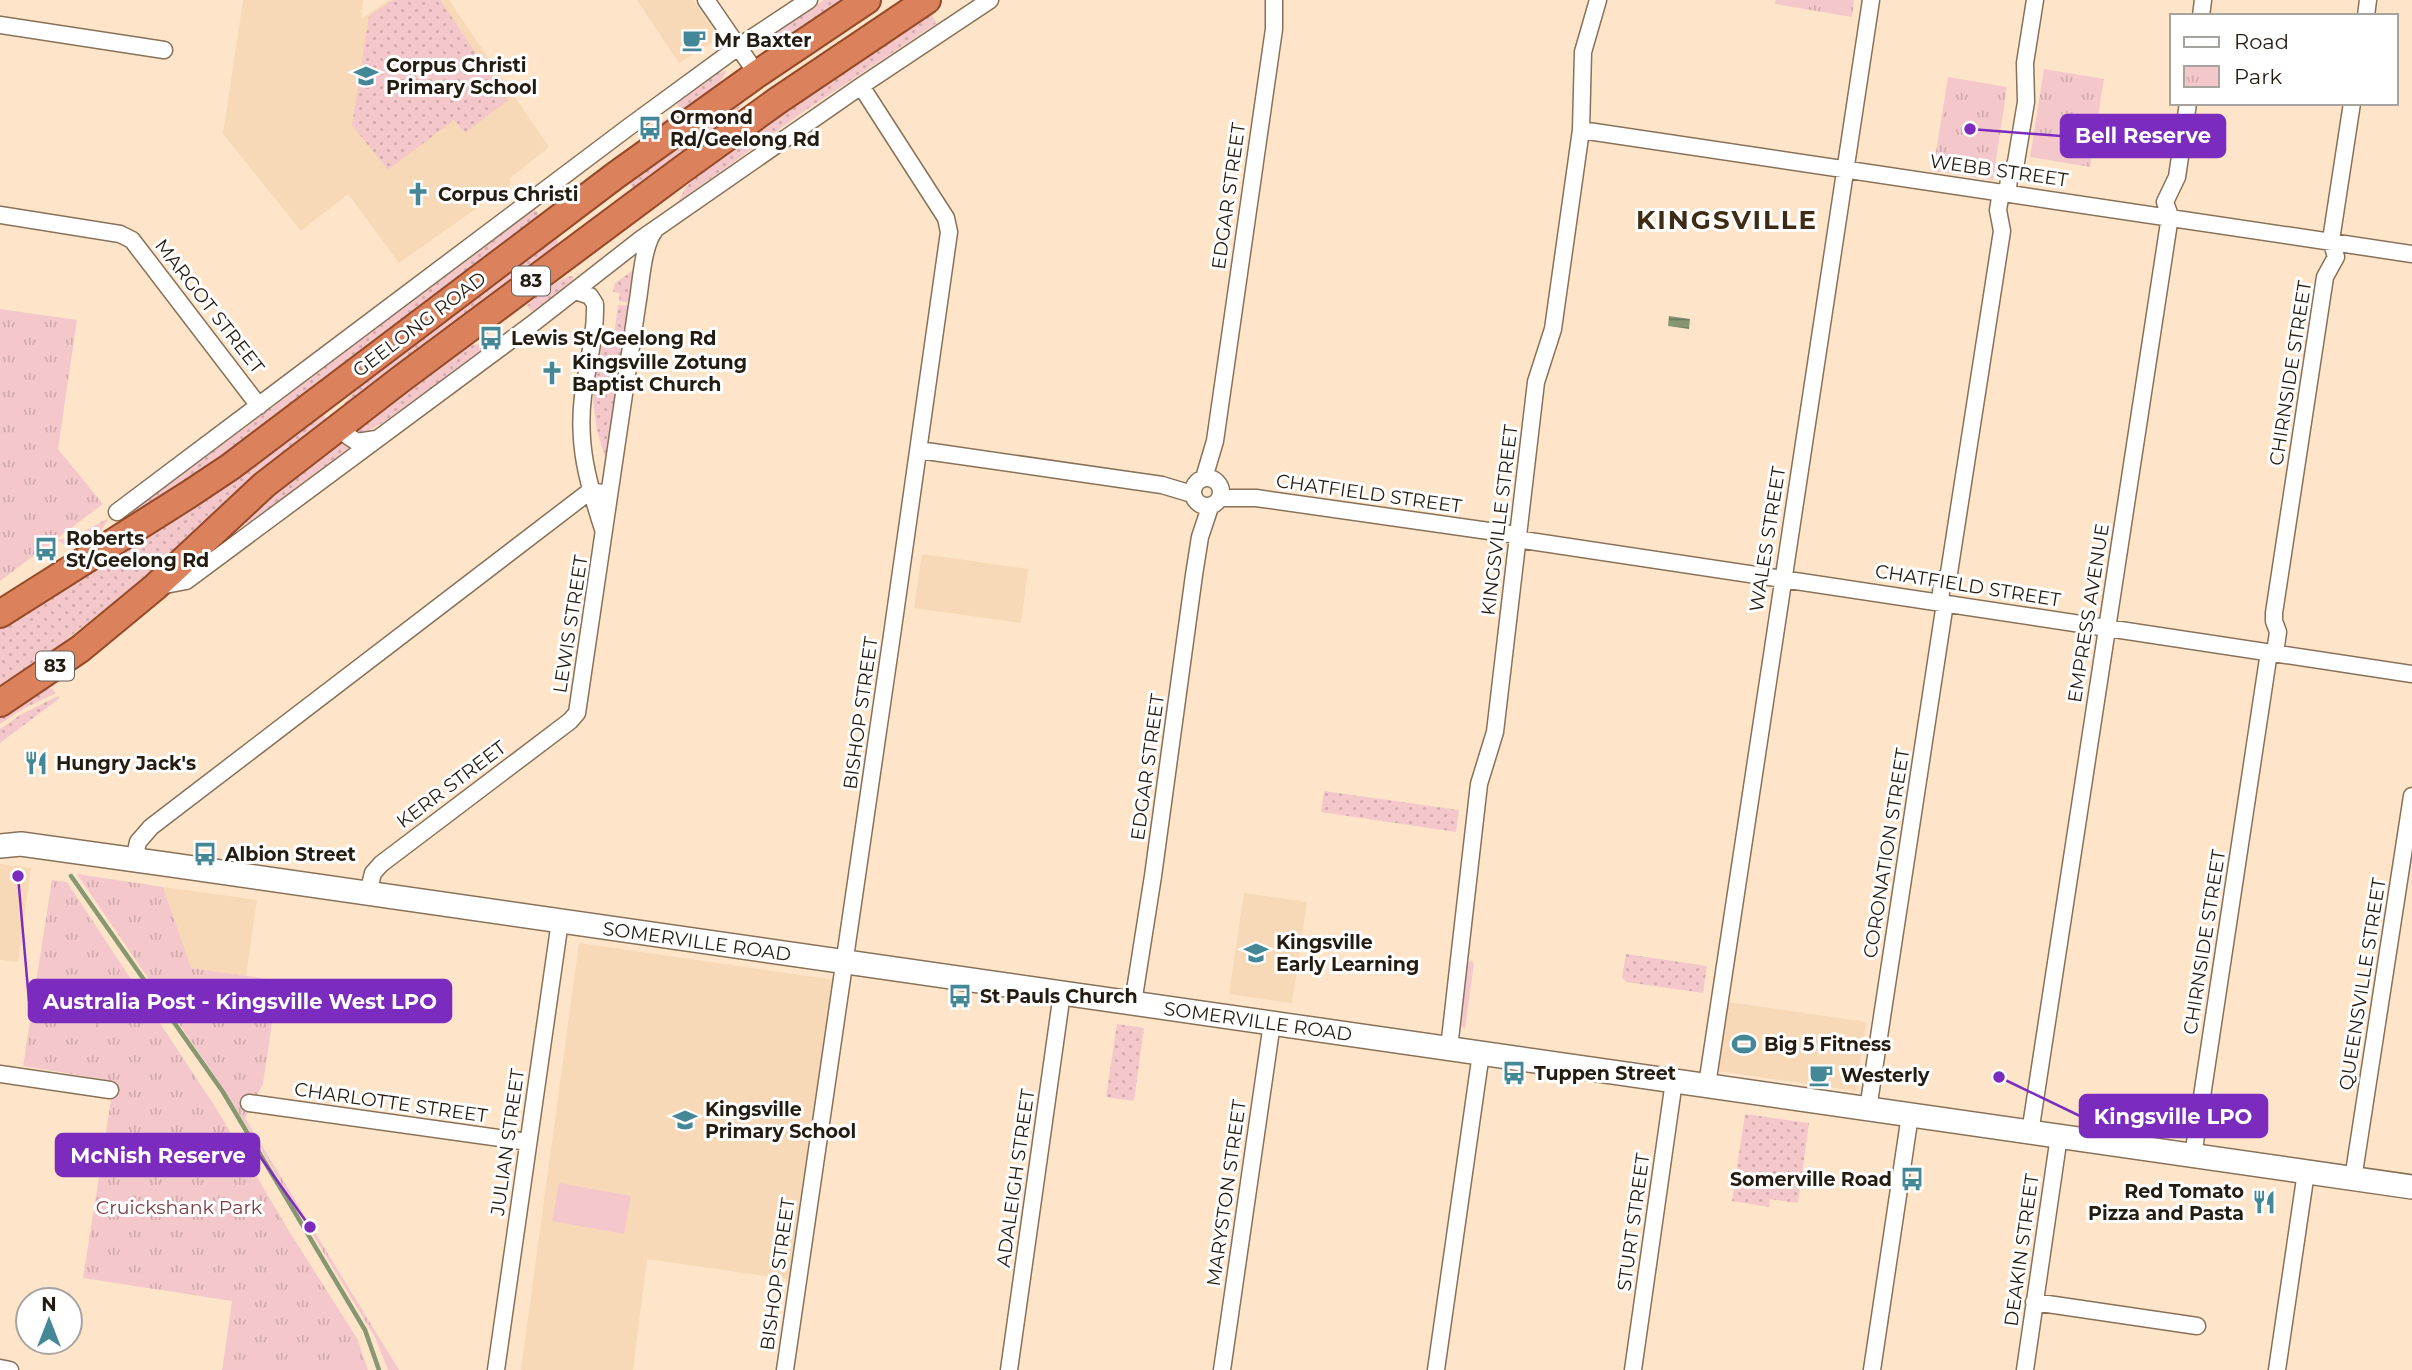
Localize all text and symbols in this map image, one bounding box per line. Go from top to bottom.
legend [2170,14,2398,105]
cafe icon: Mr Baxter [680,26,708,54]
place label: Mr Baxter [714,29,811,52]
text: Road [2234,29,2289,54]
place label: Corpus Christi Primary School [386,54,537,99]
school or university icon: Corpus Christi Primary School [352,62,380,90]
text: Park [2234,64,2282,89]
place label: Ormond Rd/Geelong Rd [670,106,820,151]
bus stop icon: Ormond Rd/Geelong Rd [636,114,664,142]
callout: Bell Reserve [2061,115,2225,157]
street label: EDGAR STREET [1207,121,1250,271]
text: Bell Reserve [2075,123,2211,148]
street label: WEBB STREET [1928,149,2070,192]
church icon: Corpus Christi [404,180,432,208]
place label: Corpus Christi [438,183,578,206]
district label: KINGSVILLE [1636,204,1818,236]
street label: MARGOT STREET [150,234,269,378]
street label: GEELONG ROAD [348,267,490,382]
road number: 83 [512,267,550,296]
street label: CHIRNSIDE STREET [2264,279,2317,467]
bus stop icon: Lewis St/Geelong Rd [477,324,505,352]
place label: Lewis St/Geelong Rd [511,327,716,350]
place label: Kingsville Zotung Baptist Church [572,351,747,396]
church icon: Kingsville Zotung Baptist Church [538,359,566,387]
street label: KINGSVILLE STREET [1476,423,1523,617]
street label: WALES STREET [1745,465,1790,614]
street label: CHATFIELD STREET [1274,469,1464,518]
street label: EMPRESS AVENUE [2063,522,2114,704]
place label: Roberts St/Geelong Rd [66,527,209,572]
bus stop icon: Roberts St/Geelong Rd [32,535,60,563]
street label: LEWIS STREET [548,553,593,695]
street label: CHATFIELD STREET [1873,559,2062,612]
street label: BISHOP STREET [838,635,883,791]
road number: 83 [36,652,74,680]
street label: EDGAR STREET [1126,692,1169,842]
street label: KERR STREET [392,736,511,833]
street label: CORONATION STREET [1859,746,1914,960]
restaurant icon: Hungry Jack's [22,749,50,777]
place label: Hungry Jack's [56,752,196,775]
bus stop icon: Albion Street [191,840,219,868]
place label: Albion Street [224,843,356,866]
street label: CHIRNSIDE STREET [2178,848,2231,1036]
street label: QUEENSVILLE STREET [2334,876,2391,1092]
street label: SOMERVILLE ROAD [601,917,793,966]
place label: Kingsville Early Learning [1276,931,1419,976]
school or university icon: Kingsville Early Learning [1242,939,1270,967]
callout: Australia Post - Kingsville West LPO [29,980,451,1022]
bus stop icon: St Pauls Church [946,982,974,1010]
place label: St Pauls Church [980,985,1138,1008]
text: Australia Post - Kingsville West LPO [42,989,437,1014]
street label: SOMERVILLE ROAD [1162,997,1354,1046]
sports icon: Big 5 Fitness [1730,1030,1758,1058]
place label: Big 5 Fitness [1764,1033,1891,1056]
bus stop icon: Tuppen Street [1500,1059,1528,1087]
cafe icon: Westerly [1807,1061,1835,1089]
place label: Tuppen Street [1534,1062,1676,1085]
place label: Westerly [1841,1064,1930,1087]
street label: JULIAN STREET [486,1067,529,1218]
street label: CHARLOTTE STREET [293,1078,489,1127]
street label: ADALEIGH STREET [992,1087,1039,1269]
callout: Kingsville LPO [2080,1095,2267,1137]
place label: Kingsville Primary School [705,1098,856,1143]
street label: MARYSTON STREET [1202,1098,1251,1288]
text: Kingsville LPO [2094,1104,2252,1129]
school or university icon: Kingsville Primary School [671,1106,699,1134]
callout: McNish Reserve [56,1134,259,1176]
text: McNish Reserve [70,1143,246,1168]
street label: STURT STREET [1612,1152,1655,1293]
bus stop icon: Somerville Road [1898,1165,1926,1193]
place label: Somerville Road [1730,1168,1892,1191]
street label: DEAKIN STREET [1999,1172,2044,1328]
place label: Red Tomato Pizza and Pasta [2088,1180,2244,1225]
restaurant icon: Red Tomato Pizza and Pasta [2250,1188,2278,1216]
park label: Cruickshank Park [96,1196,263,1219]
street label: BISHOP STREET [755,1196,800,1352]
north arrow [14,1286,84,1356]
text: N [41,1293,57,1316]

